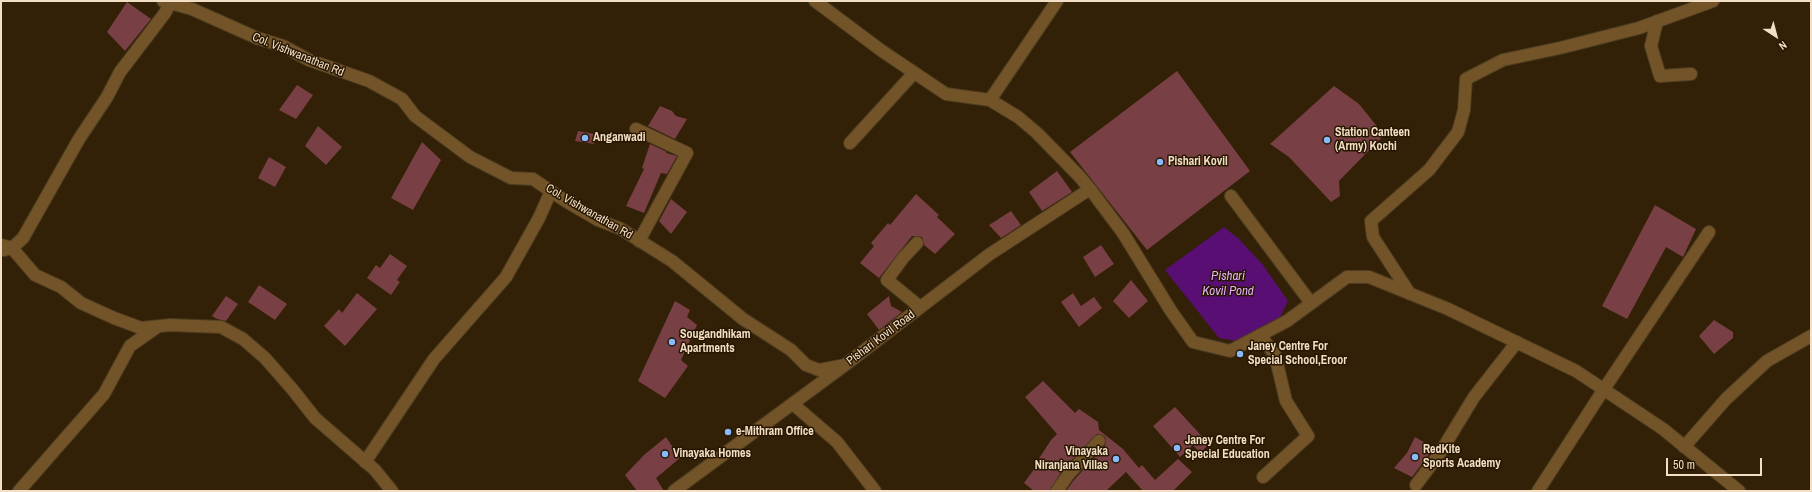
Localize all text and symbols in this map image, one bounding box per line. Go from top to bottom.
north arrow [1756,16,1796,56]
street label: Col. Vishwanathan Rd [250,30,346,80]
text: N [1776,38,1790,53]
place label: Station Canteen (Army) Kochi [1335,126,1410,154]
place label: Anganwadi [593,131,645,145]
marker: Anganwadi [580,133,590,143]
marker: Station Canteen (Army) Kochi [1322,135,1332,145]
place label: Pishari Kovil [1168,155,1228,169]
marker: Pishari Kovil [1155,157,1165,167]
street label: Col. Vishwanathan Rd [543,181,635,243]
water label: Pishari Kovil Pond [1202,269,1254,300]
street label: Pishari Kovil Road [844,308,918,368]
place label: Sougandhikam Apartments [680,328,751,356]
marker: Sougandhikam Apartments [667,337,677,347]
place label: Janey Centre For Special School,Eroor [1248,340,1347,368]
marker: Janey Centre For Special School,Eroor [1235,349,1245,359]
place label: e-Mithram Office [736,425,814,439]
marker: e-Mithram Office [723,427,733,437]
place label: Janey Centre For Special Education [1185,434,1270,462]
marker: Janey Centre For Special Education [1172,443,1182,453]
place label: RedKite Sports Academy [1423,443,1501,471]
place label: Vinayaka Niranjana Villas [1035,445,1108,473]
place label: Vinayaka Homes [673,447,751,461]
marker: Vinayaka Homes [660,449,670,459]
scale bar [1668,450,1764,476]
marker: RedKite Sports Academy [1410,452,1420,462]
marker: Vinayaka Niranjana Villas [1111,454,1121,464]
text: 50 m [1673,457,1695,473]

